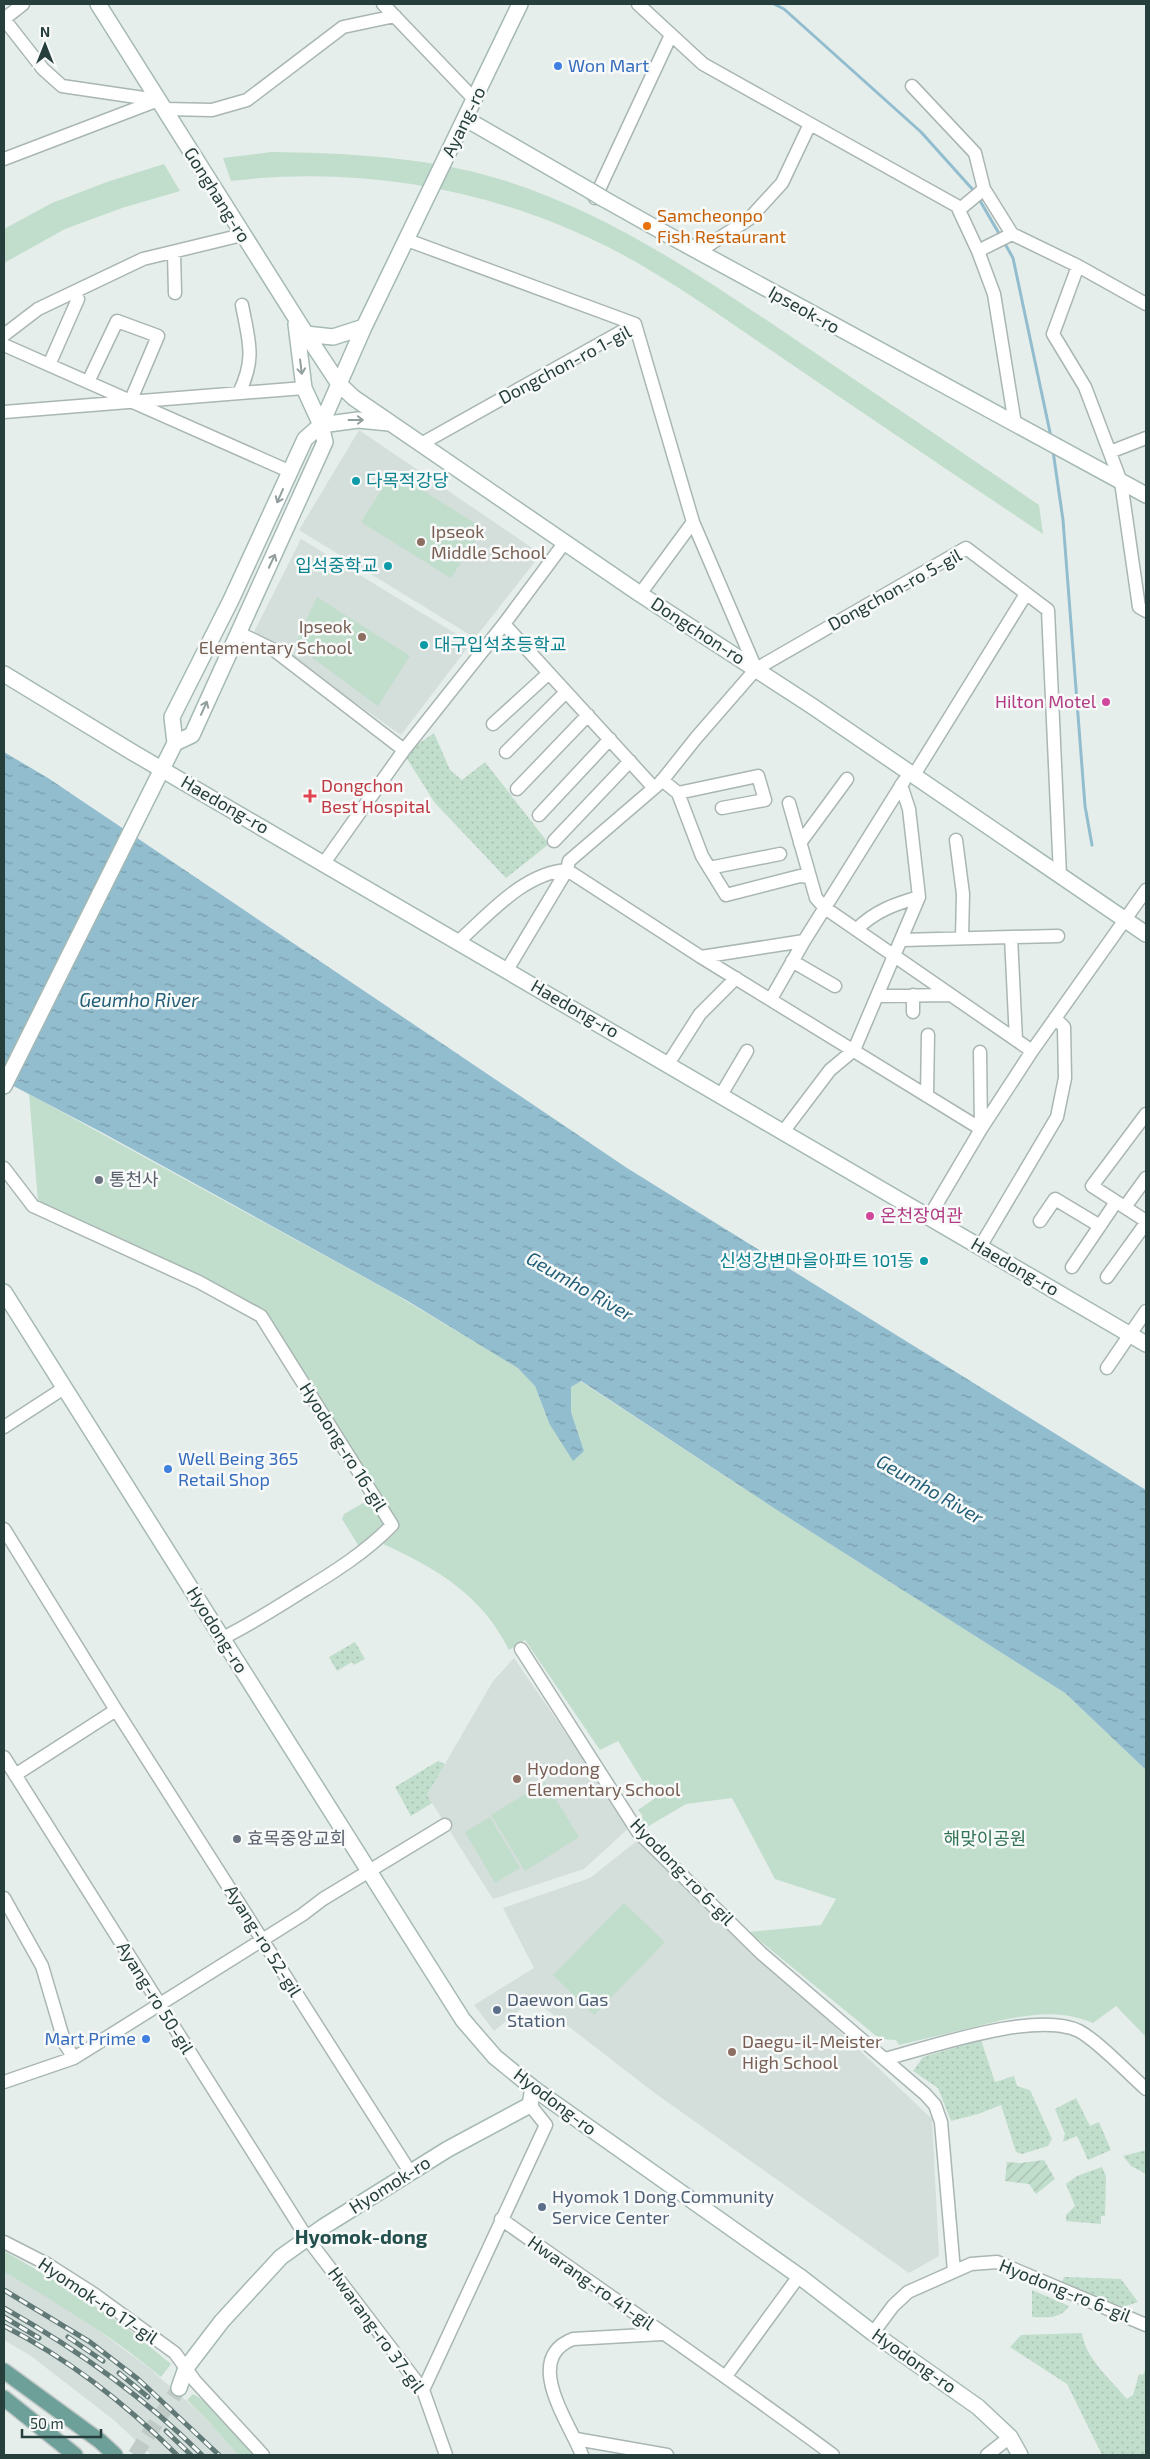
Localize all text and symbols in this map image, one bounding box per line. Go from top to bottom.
north arrow [20,20,70,70]
text: N [40,23,50,40]
place label: Won Mart [568,54,649,76]
marker: Won Mart [552,60,564,72]
street label: Ayang-ro [437,83,490,161]
street label: Gonghang-ro [180,143,256,246]
place label: Samcheonpo Fish Restaurant [657,204,786,247]
marker: Samcheonpo Fish Restaurant [641,220,653,232]
street label: Ipseok-ro [765,281,844,338]
street label: Dongchon-ro 1-gil [494,320,635,408]
one-way arrow [297,359,307,375]
one-way arrow [348,415,364,425]
place label: 다목적강당 [366,469,449,491]
marker: 다목적강당 [350,475,362,487]
one-way arrow [274,488,284,503]
place label: Ipseok Middle School [431,520,547,563]
marker: Ipseok Middle School [415,536,427,548]
street label: Dongchon-ro 5-gil [824,543,966,635]
one-way arrow [268,553,278,568]
place label: 입석중학교 [295,554,378,576]
marker: 입석중학교 [382,560,394,572]
street label: Dongchon-ro [647,592,750,669]
place label: Ipseok Elementary School [199,615,353,658]
marker: Ipseok Elementary School [356,631,368,643]
place label: 대구입석초등학교 [434,633,566,655]
marker: 대구입석초등학교 [418,639,430,651]
place label: Hilton Motel [995,690,1097,712]
marker: Hilton Motel [1100,696,1112,708]
one-way arrow [200,701,210,716]
street label: Haedong-ro [178,770,273,838]
place label: Dongchon Best Hospital [321,774,431,817]
marker: Dongchon Best Hospital [303,789,317,803]
street label: Haedong-ro [528,974,623,1042]
water label: Geumho River [79,988,199,1011]
place label: 통천사 [109,1168,159,1190]
marker: 통천사 [93,1174,105,1186]
place label: 온천장여관 [880,1204,963,1226]
marker: 온천장여관 [864,1210,876,1222]
street label: Haedong-ro [968,1232,1063,1300]
water label: Geumho River [523,1246,638,1326]
place label: 신성강변마을아파트 101동 [719,1249,914,1271]
marker: 신성강변마을아파트 101동 [918,1255,930,1267]
street label: Hyodong-ro 16-gil [295,1378,393,1515]
place label: Well Being 365 Retail Shop [178,1447,298,1490]
water label: Geumho River [873,1449,988,1529]
marker: Well Being 365 Retail Shop [162,1463,174,1475]
street label: Hyodong-ro [183,1582,253,1677]
place label: Hyodong Elementary School [527,1757,681,1800]
marker: Hyodong Elementary School [511,1773,523,1785]
street label: Hyodong-ro 6-gil [626,1813,740,1930]
place label: 효목중앙교회 [247,1827,346,1849]
park label: 해맞이공원 [944,1827,1026,1849]
marker: 효목중앙교회 [231,1833,243,1845]
street label: Ayang-ro 52-gil [221,1880,307,2001]
street label: Ayang-ro 50-gil [112,1937,200,2058]
place label: Daewon Gas Station [507,1988,608,2031]
marker: Daewon Gas Station [491,2004,503,2016]
place label: Mart Prime [45,2027,136,2049]
place label: Daegu-il-Meister High School [742,2030,882,2073]
marker: Mart Prime [140,2033,152,2045]
marker: Daegu-il-Meister High School [726,2046,738,2058]
street label: Hyodong-ro [510,2063,601,2139]
street label: Hyomok-ro [345,2151,434,2218]
place label: Hyomok 1 Dong Community Service Center [552,2185,775,2228]
marker: Hyomok 1 Dong Community Service Center [536,2201,548,2213]
district label: Hyomok-dong [295,2224,428,2249]
street label: Hwarang-ro 41-gil [524,2230,660,2335]
street label: Hyomok-ro 17-gil [35,2252,163,2349]
street label: Hyodong-ro 6-gil [996,2254,1135,2327]
street label: Hwarang-ro 37-gil [324,2262,430,2397]
street label: Hyodong-ro [868,2323,961,2397]
scale bar [22,2406,101,2438]
text: 50 m [30,2414,64,2432]

